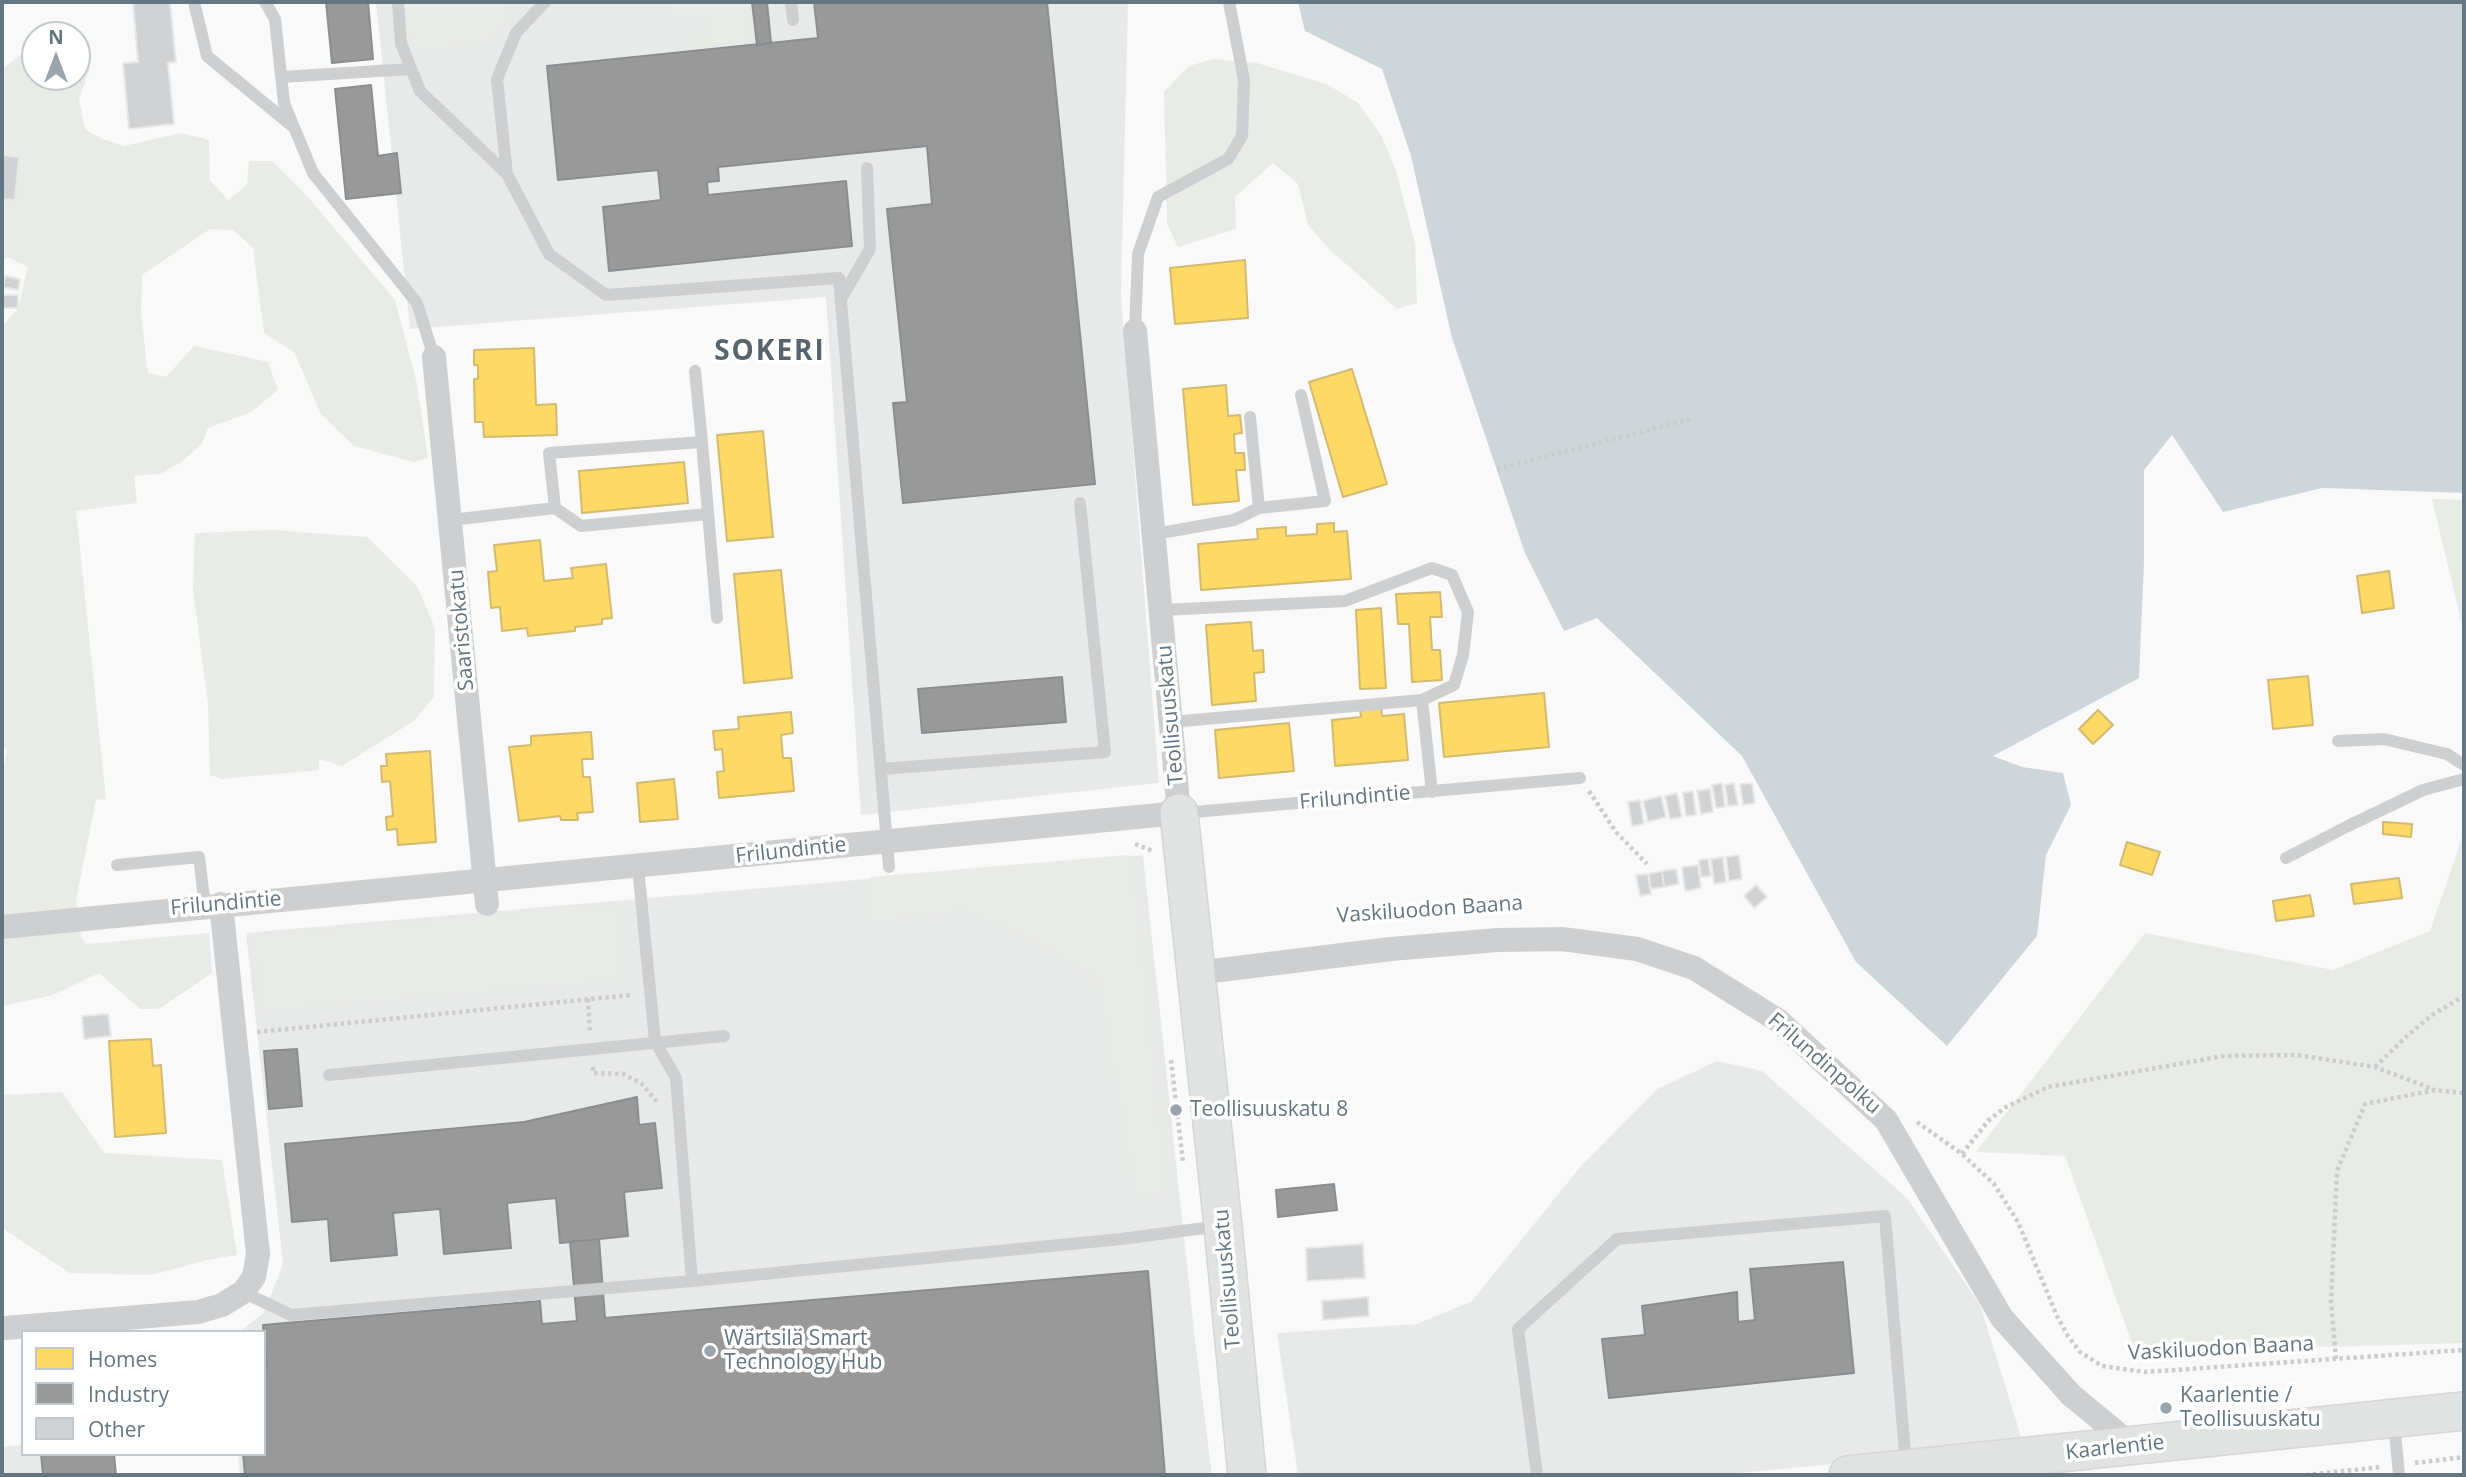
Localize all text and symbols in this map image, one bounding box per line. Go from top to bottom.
north arrow [21,21,91,91]
text: N [48,24,64,50]
district label: SOKERI [715,335,825,369]
street label: Saaristokatu [444,568,480,692]
street label: Teollisuuskatu [1152,644,1190,786]
street label: Frilundintie [1298,781,1412,815]
street label: Frilundintie [734,833,848,869]
street label: Frilundintie [169,887,283,921]
street label: Vaskiluodon Baana [1336,891,1524,929]
street label: Frilundinpolku [1762,1008,1886,1120]
place label: Teollisuuskatu 8 [1190,1097,1348,1123]
marker: Teollisuuskatu 8 [1168,1102,1184,1118]
street label: Teollisuuskatu [1209,1208,1247,1350]
place label: Wärtsilä Smart Technology Hub [724,1326,882,1376]
legend [21,1330,266,1456]
street label: Vaskiluodon Baana [2127,1332,2315,1366]
marker: Wärtsilä Smart Technology Hub [702,1343,718,1359]
text: Homes [88,1345,157,1373]
text: Industry [88,1380,169,1408]
place label: Kaarlentie / Teollisuuskatu [2180,1383,2321,1433]
marker: Kaarlentie / Teollisuuskatu [2158,1400,2174,1416]
text: Other [88,1415,145,1443]
street label: Kaarlentie [2064,1430,2166,1466]

